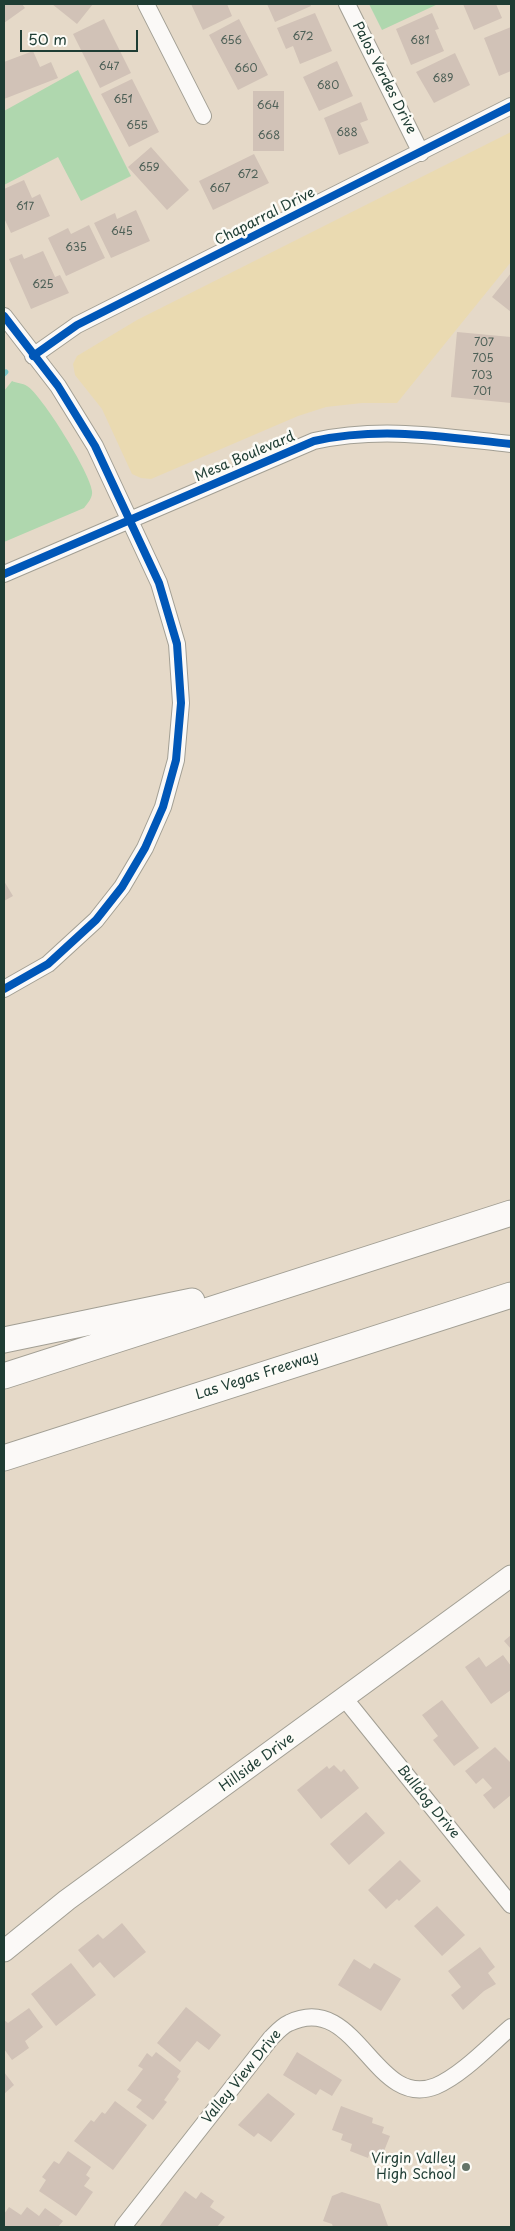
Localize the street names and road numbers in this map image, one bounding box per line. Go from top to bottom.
street label: Palos Verdes Drive [348,19,420,137]
street label: Chaparral Drive [212,185,318,249]
street label: Mesa Boulevard [193,428,297,486]
street label: Las Vegas Freeway [194,1348,320,1404]
street label: Hillside Drive [216,1730,298,1796]
street label: Bulldog Drive [393,1762,463,1842]
street label: Valley View Drive [199,2027,285,2127]

